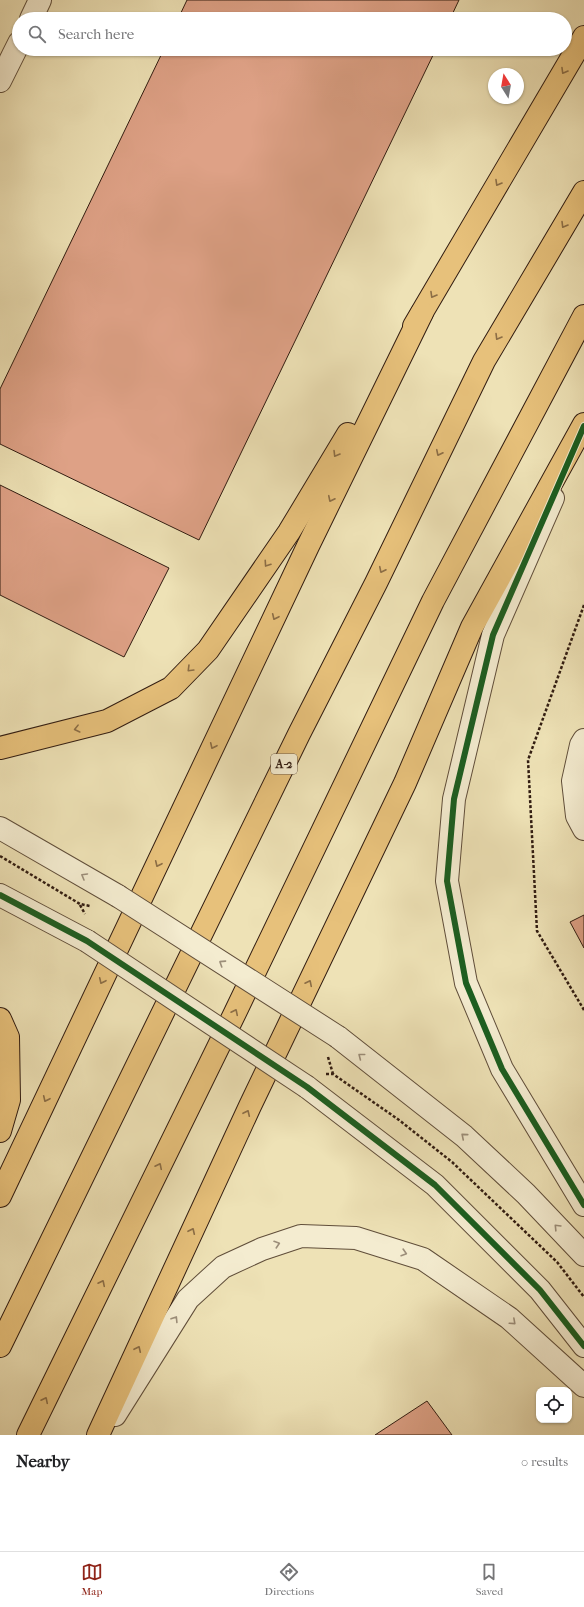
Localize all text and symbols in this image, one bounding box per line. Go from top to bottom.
search box [12,12,572,56]
icon: search [26,23,48,45]
text: Search here [58,25,134,43]
one-way arrow [562,67,569,74]
north arrow [488,68,524,104]
one-way arrow [496,179,503,186]
one-way arrow [562,221,569,228]
one-way arrow [430,291,437,298]
one-way arrow [495,333,502,340]
one-way arrow [436,449,444,456]
one-way arrow [334,450,341,457]
one-way arrow [328,495,336,503]
one-way arrow [265,560,272,567]
one-way arrow [379,566,387,573]
one-way arrow [272,612,280,620]
one-way arrow [187,664,195,672]
one-way arrow [74,724,80,732]
one-way arrow [210,742,218,749]
road number: A-2 [271,754,297,774]
one-way arrow [155,859,163,867]
one-way arrow [81,874,88,881]
one-way arrow [220,961,227,968]
one-way arrow [99,977,107,984]
one-way arrow [304,980,312,987]
one-way arrow [230,1009,238,1016]
one-way arrow [359,1054,366,1061]
one-way arrow [43,1094,51,1102]
one-way arrow [242,1109,250,1117]
one-way arrow [461,1134,468,1141]
one-way arrow [154,1163,162,1171]
one-way arrow [554,1224,562,1232]
one-way arrow [187,1227,195,1235]
one-way arrow [274,1240,281,1249]
one-way arrow [400,1248,407,1257]
one-way arrow [97,1280,105,1287]
one-way arrow [171,1316,178,1323]
one-way arrow [509,1317,516,1324]
one-way arrow [133,1345,141,1353]
map controls [536,1387,572,1423]
button: locate [536,1387,572,1423]
one-way arrow [40,1397,48,1404]
text: Nearby [16,1451,70,1471]
text: 0 results [521,1454,568,1469]
tab: Map [81,1561,103,1598]
tab: Directions [265,1561,314,1598]
tab: Saved [476,1561,503,1598]

